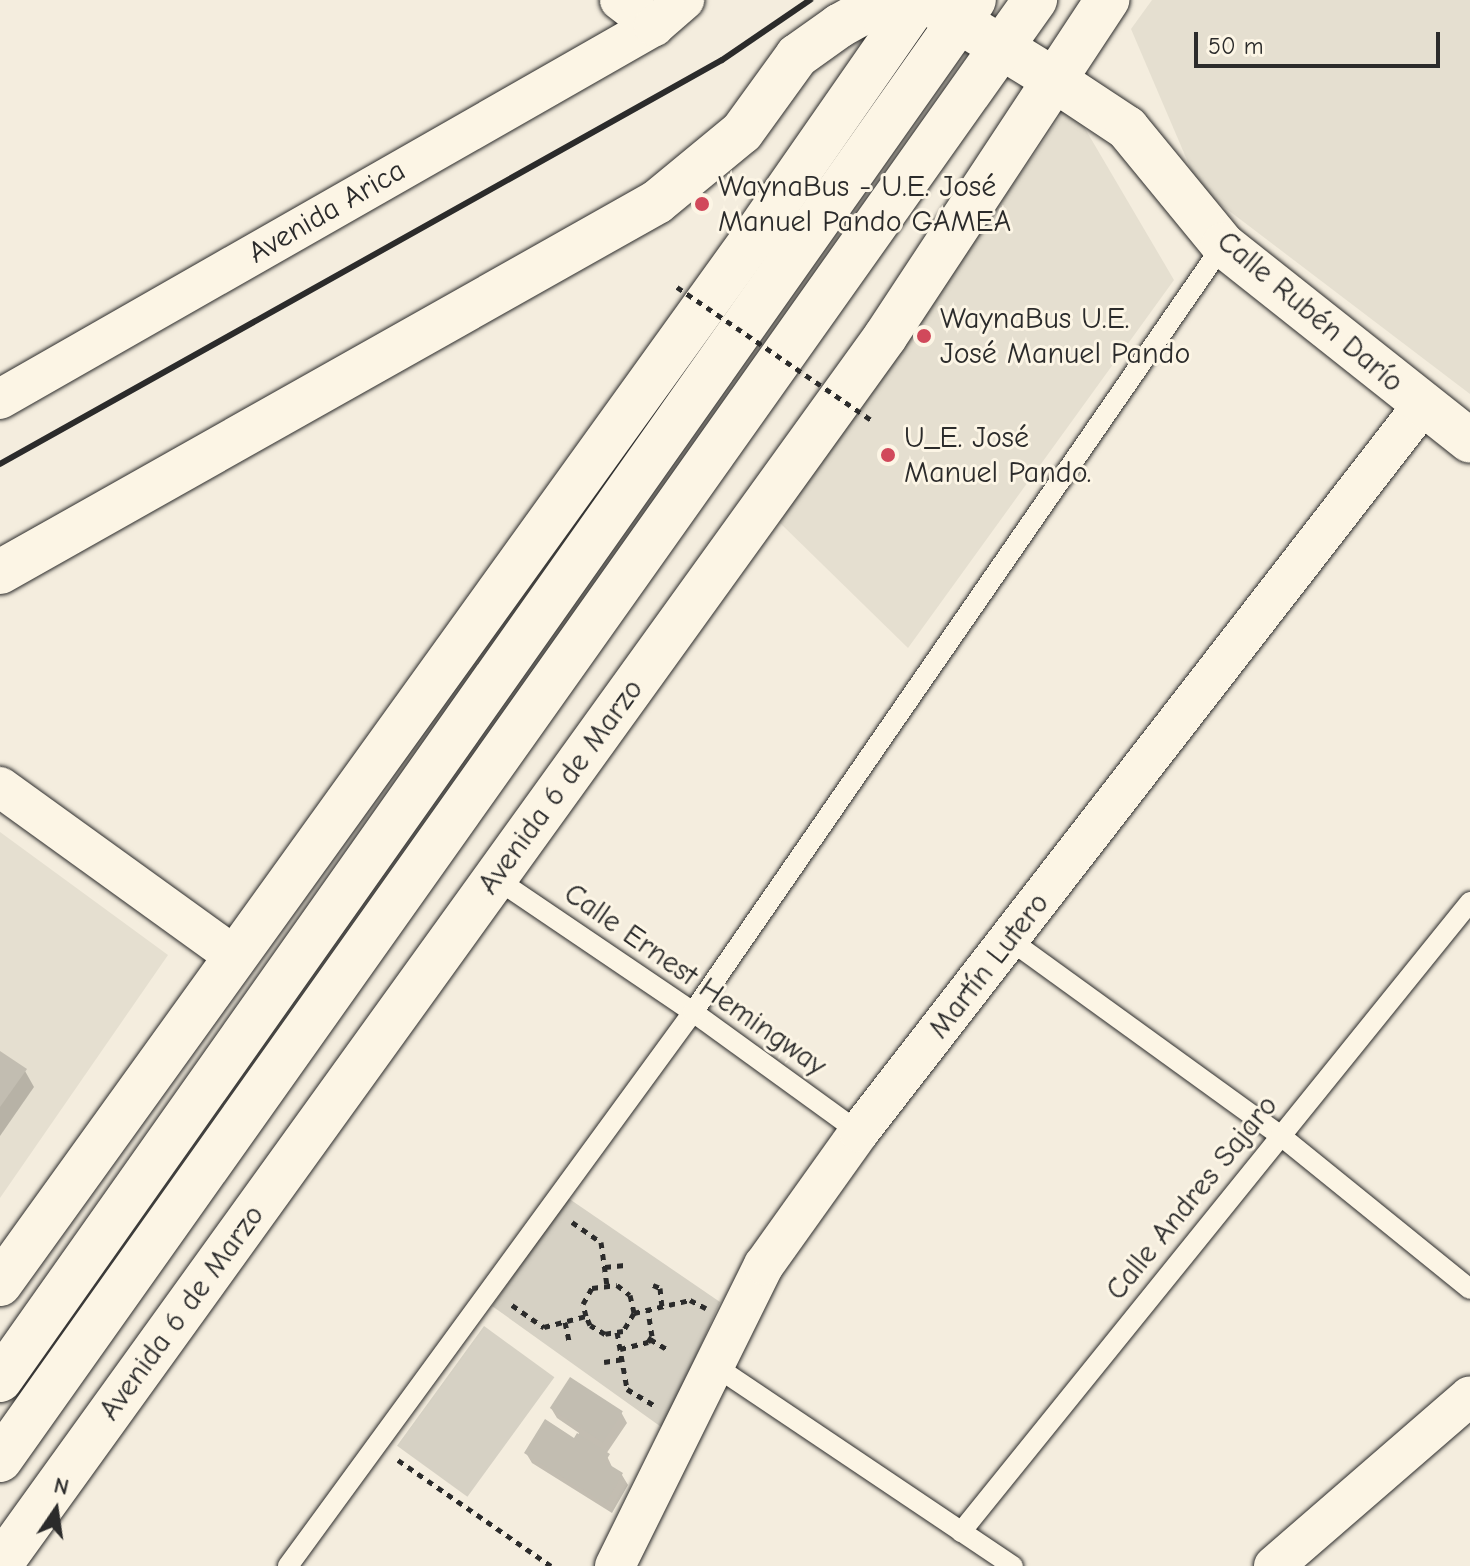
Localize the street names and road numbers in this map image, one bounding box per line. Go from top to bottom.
street label: Avenida Arica [242,153,412,271]
street label: Calle Rubén Darío [1210,224,1410,400]
street label: Avenida 6 de Marzo [471,672,651,902]
street label: Calle Ernest Hemingway [557,876,833,1084]
street label: Martín Lutero [921,886,1057,1046]
street label: Calle Andres Sajaro [1098,1088,1286,1308]
street label: Avenida 6 de Marzo [92,1198,272,1428]

